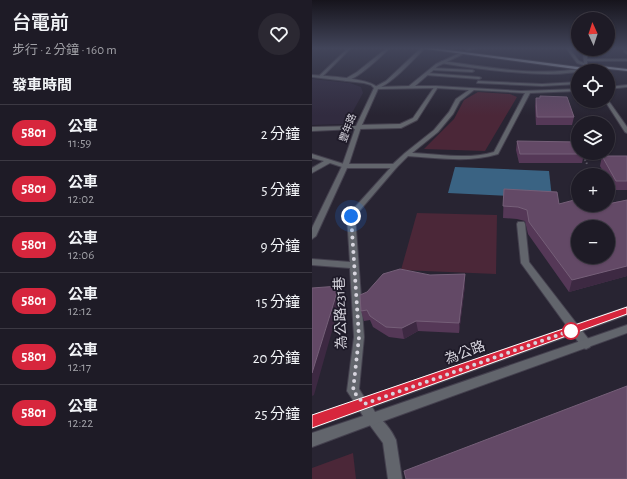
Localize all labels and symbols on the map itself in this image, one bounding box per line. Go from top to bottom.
north arrow [571,12,615,56]
street label: 豐年路 [337,112,358,144]
your location [341,206,361,226]
street label: 為公路231巷 [332,276,349,350]
unlabelled marker [562,322,580,340]
street label: 為公路 [443,338,487,367]

